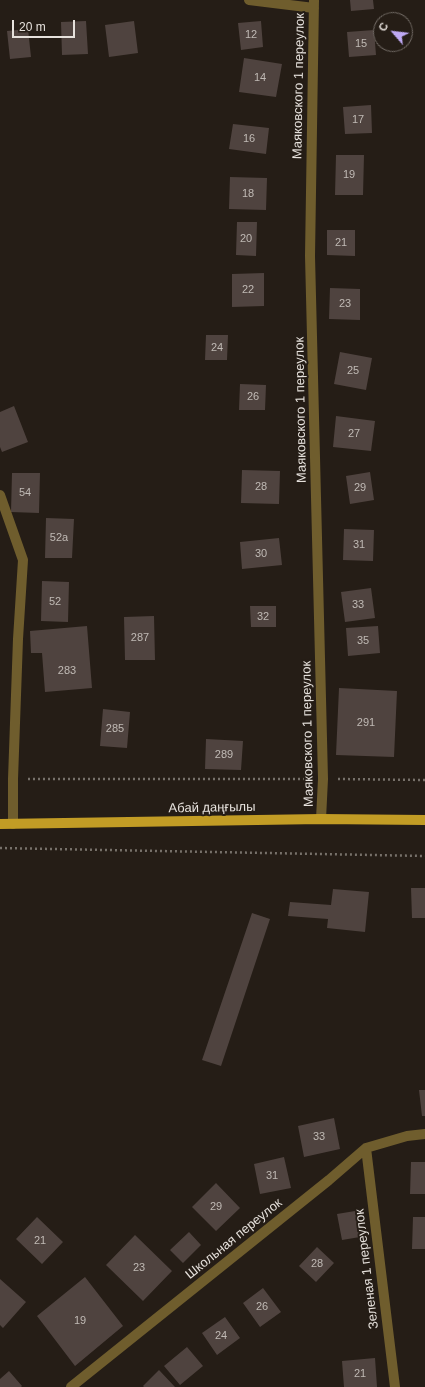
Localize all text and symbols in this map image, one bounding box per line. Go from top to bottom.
scale bar [14,12,77,38]
north arrow [373,12,413,52]
street label: Маяковского 1 переулок [290,13,308,159]
text: 20 m [19,20,46,34]
text: С [376,21,390,33]
house number: 12 [245,28,257,42]
house number: 15 [355,37,367,51]
house number: 14 [254,71,266,85]
house number: 17 [352,113,364,127]
house number: 16 [243,132,255,146]
house number: 19 [343,168,355,182]
house number: 18 [242,187,254,201]
house number: 20 [240,232,252,246]
house number: 21 [335,236,347,250]
house number: 22 [242,283,254,297]
house number: 23 [339,297,351,311]
street label: Маяковского 1 переулок [292,337,310,483]
house number: 24 [211,341,223,355]
house number: 25 [347,364,359,378]
house number: 26 [247,390,259,404]
house number: 27 [348,427,360,441]
house number: 28 [255,480,267,494]
house number: 29 [354,481,366,495]
house number: 54 [19,486,31,500]
house number: 52а [50,531,68,545]
house number: 31 [353,538,365,552]
house number: 30 [255,547,267,561]
house number: 52 [49,595,61,609]
house number: 33 [352,598,364,612]
house number: 32 [257,610,269,624]
house number: 287 [131,631,149,645]
house number: 35 [357,634,369,648]
street label: Маяковского 1 переулок [299,661,317,807]
house number: 283 [58,664,76,678]
house number: 291 [357,716,375,730]
house number: 285 [106,722,124,736]
house number: 289 [215,748,233,762]
street label: Абай даңғылы [168,799,256,817]
house number: 33 [313,1130,325,1144]
house number: 31 [266,1169,278,1183]
street label: Школьная переулок [183,1195,285,1283]
house number: 29 [210,1200,222,1214]
street label: Зеленая 1 переулок [352,1208,382,1330]
house number: 21 [34,1234,46,1248]
house number: 28 [311,1257,323,1271]
house number: 23 [133,1261,145,1275]
house number: 26 [256,1300,268,1314]
house number: 19 [74,1314,86,1328]
house number: 24 [215,1329,227,1343]
house number: 21 [354,1367,366,1381]

